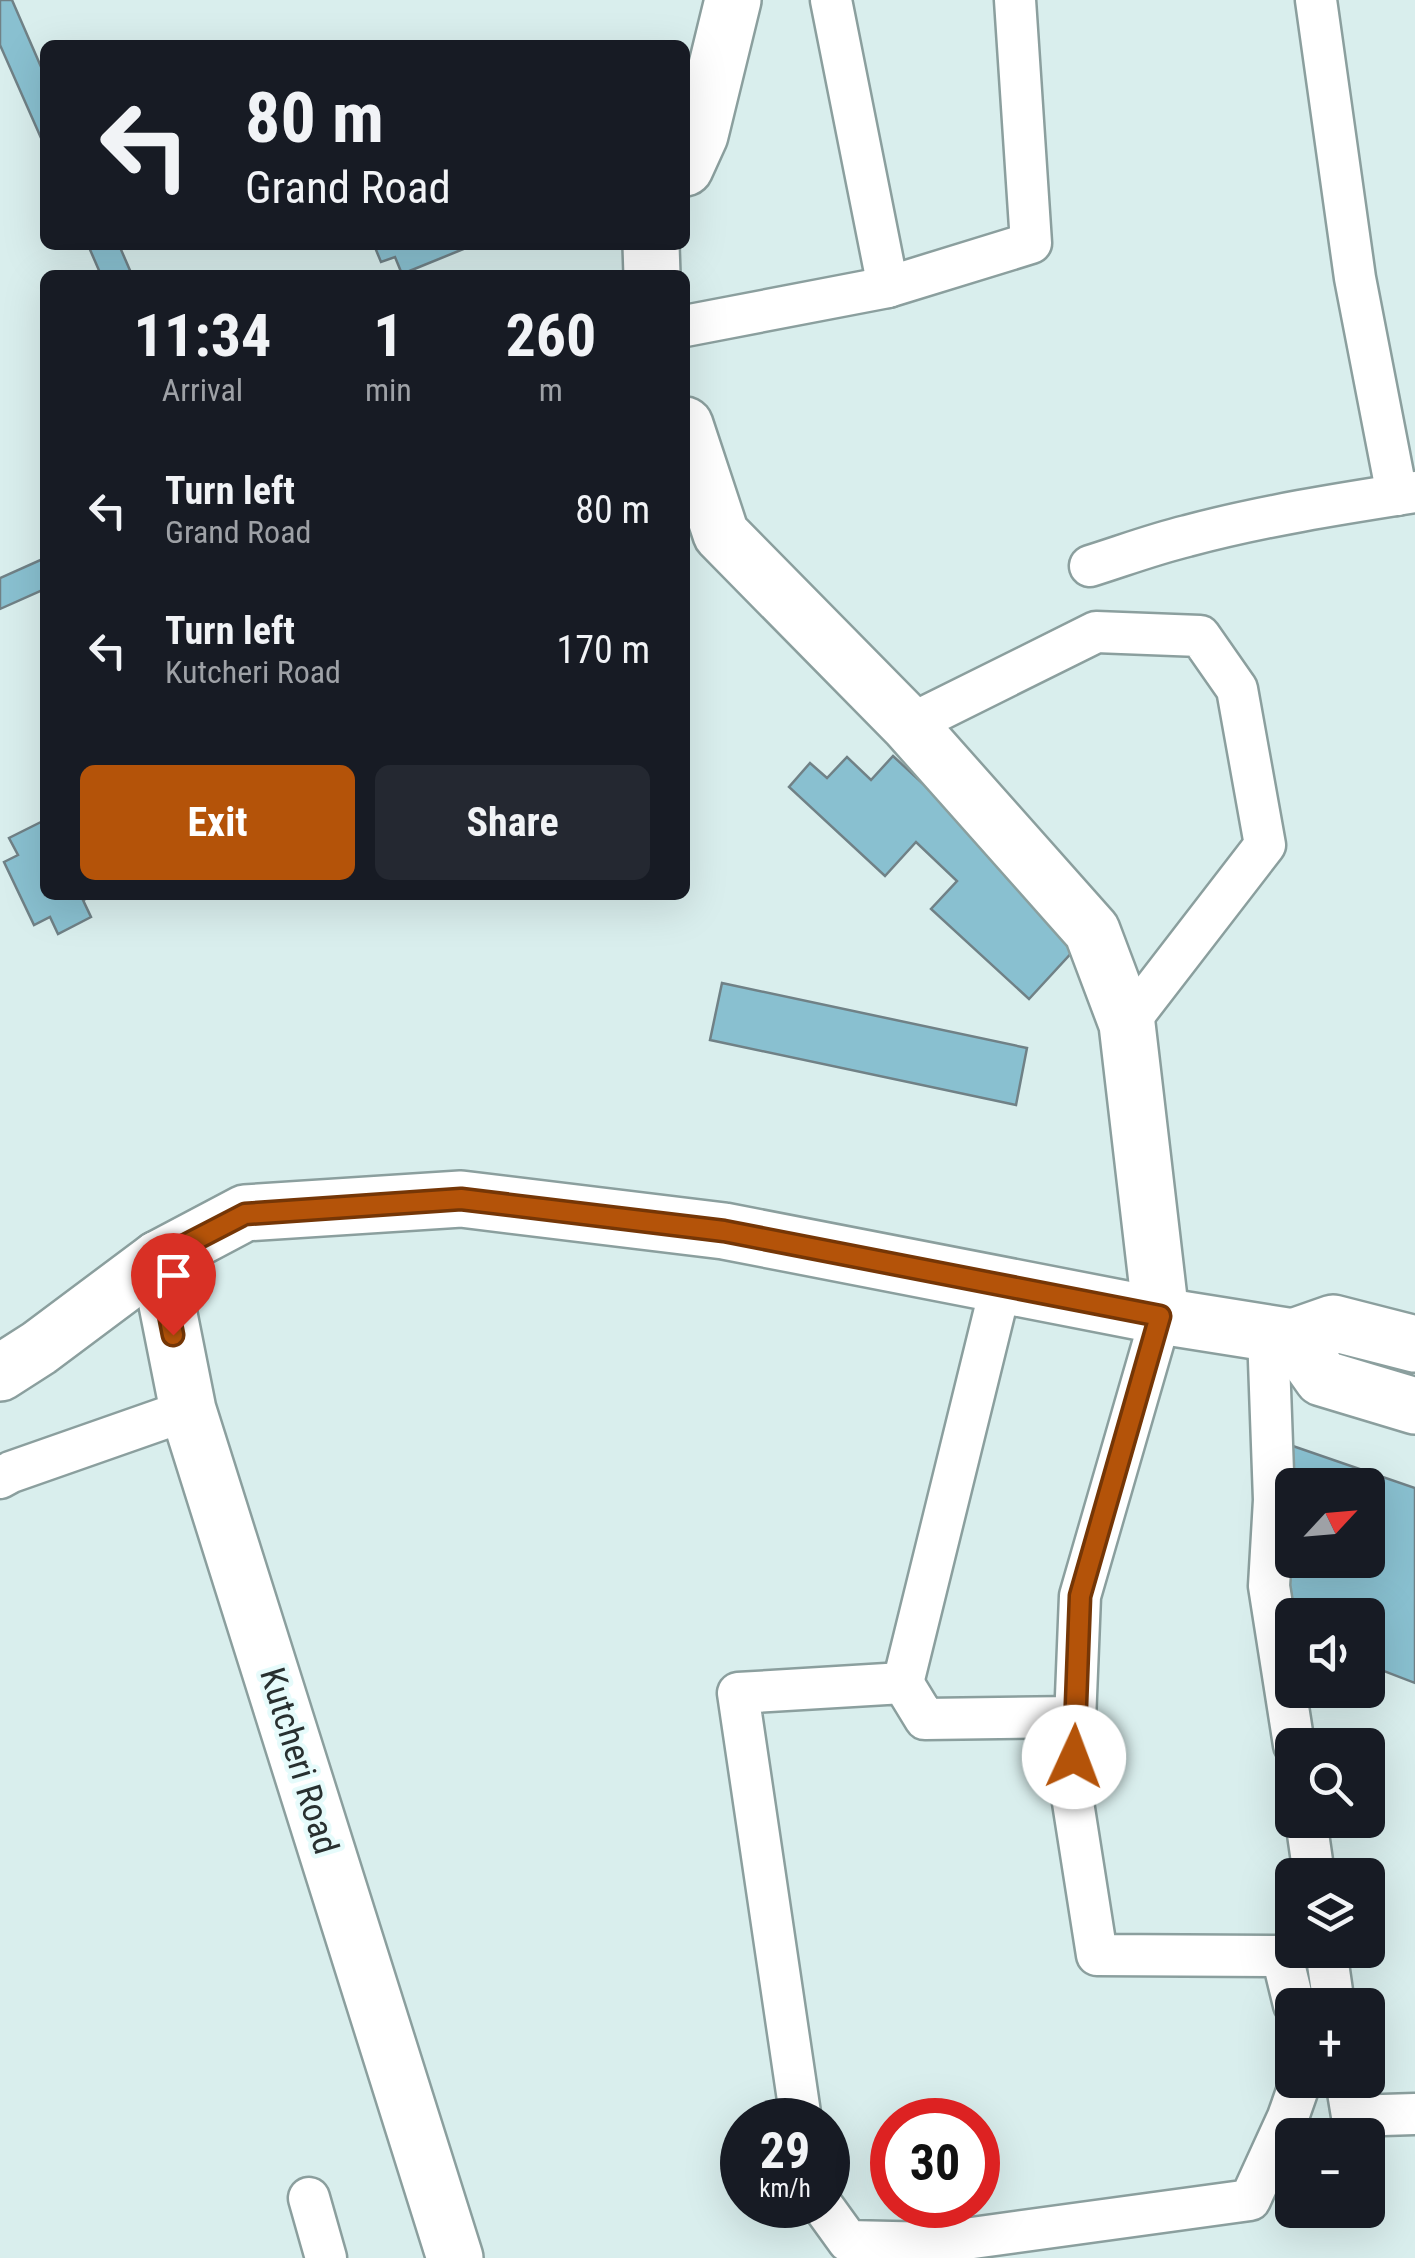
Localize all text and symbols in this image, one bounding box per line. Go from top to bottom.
text: 80 m [245,77,384,159]
icon: left [80,80,210,210]
text: Grand Road [245,161,451,214]
text: 11:34 [134,300,271,371]
text: 1 [373,300,404,371]
text: 260 [505,300,596,371]
text: Arrival [162,371,243,409]
text: min [365,371,412,409]
text: m [539,371,563,409]
text: Turn left [165,469,295,513]
icon: left [80,483,135,538]
text: 80 m [575,488,650,532]
text: Grand Road [165,513,311,551]
text: Turn left [165,609,295,653]
icon: left [80,623,135,678]
text: 170 m [556,628,650,672]
text: Kutcheri Road [165,653,341,691]
button: Exit [80,765,355,880]
button: Share [375,765,650,880]
pin [131,1233,216,1336]
icon: arrive [146,1248,201,1303]
north arrow [1275,1468,1385,1578]
map controls [1275,1468,1385,2228]
button: sound [1275,1598,1385,1708]
street label: Kutcheri Road [251,1663,347,1859]
position arrow [1022,1705,1126,1809]
button: search [1275,1728,1385,1838]
button: layers [1275,1858,1385,1968]
button: + [1275,1988,1385,2098]
speed limit sign: 30 [870,2098,1000,2228]
button: − [1275,2118,1385,2228]
text: 29 [760,2122,810,2180]
text: km/h [759,2174,811,2203]

